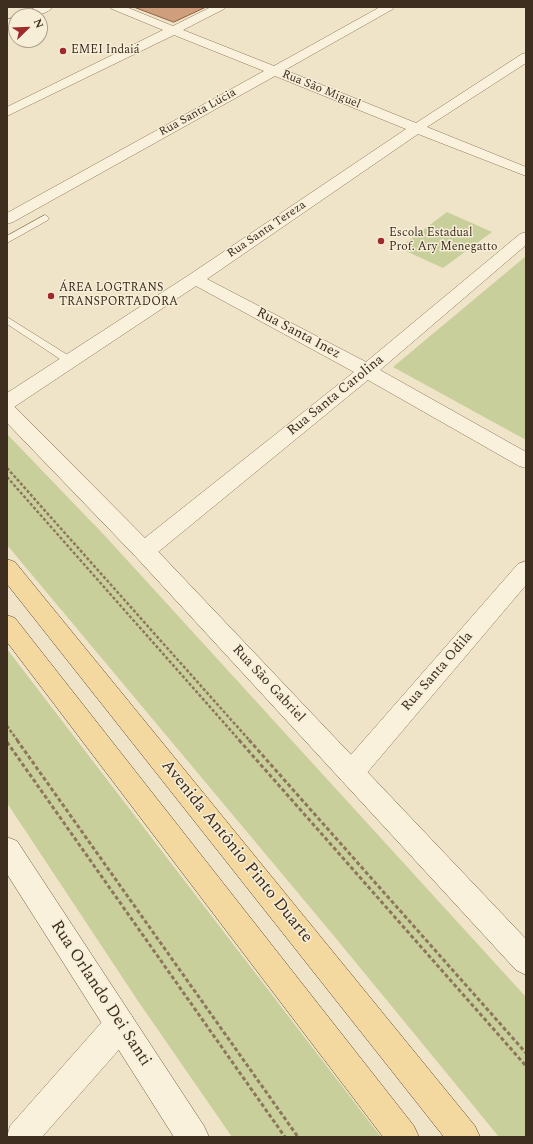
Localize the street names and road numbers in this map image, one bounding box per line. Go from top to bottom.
street label: Rua São Miguel [280,68,362,112]
street label: Rua Santa Lúcia [157,86,239,140]
street label: Rua Santa Tereza [225,198,309,262]
street label: Rua Santa Inez [253,305,343,363]
street label: Rua Santa Carolina [284,352,388,440]
street label: Rua Santa Odila [399,629,477,715]
street label: Rua São Gabriel [228,642,308,726]
street label: Avenida Antônio Pinto Duarte [156,756,316,948]
street label: Rua Orlando Dei Santi [45,917,155,1071]

